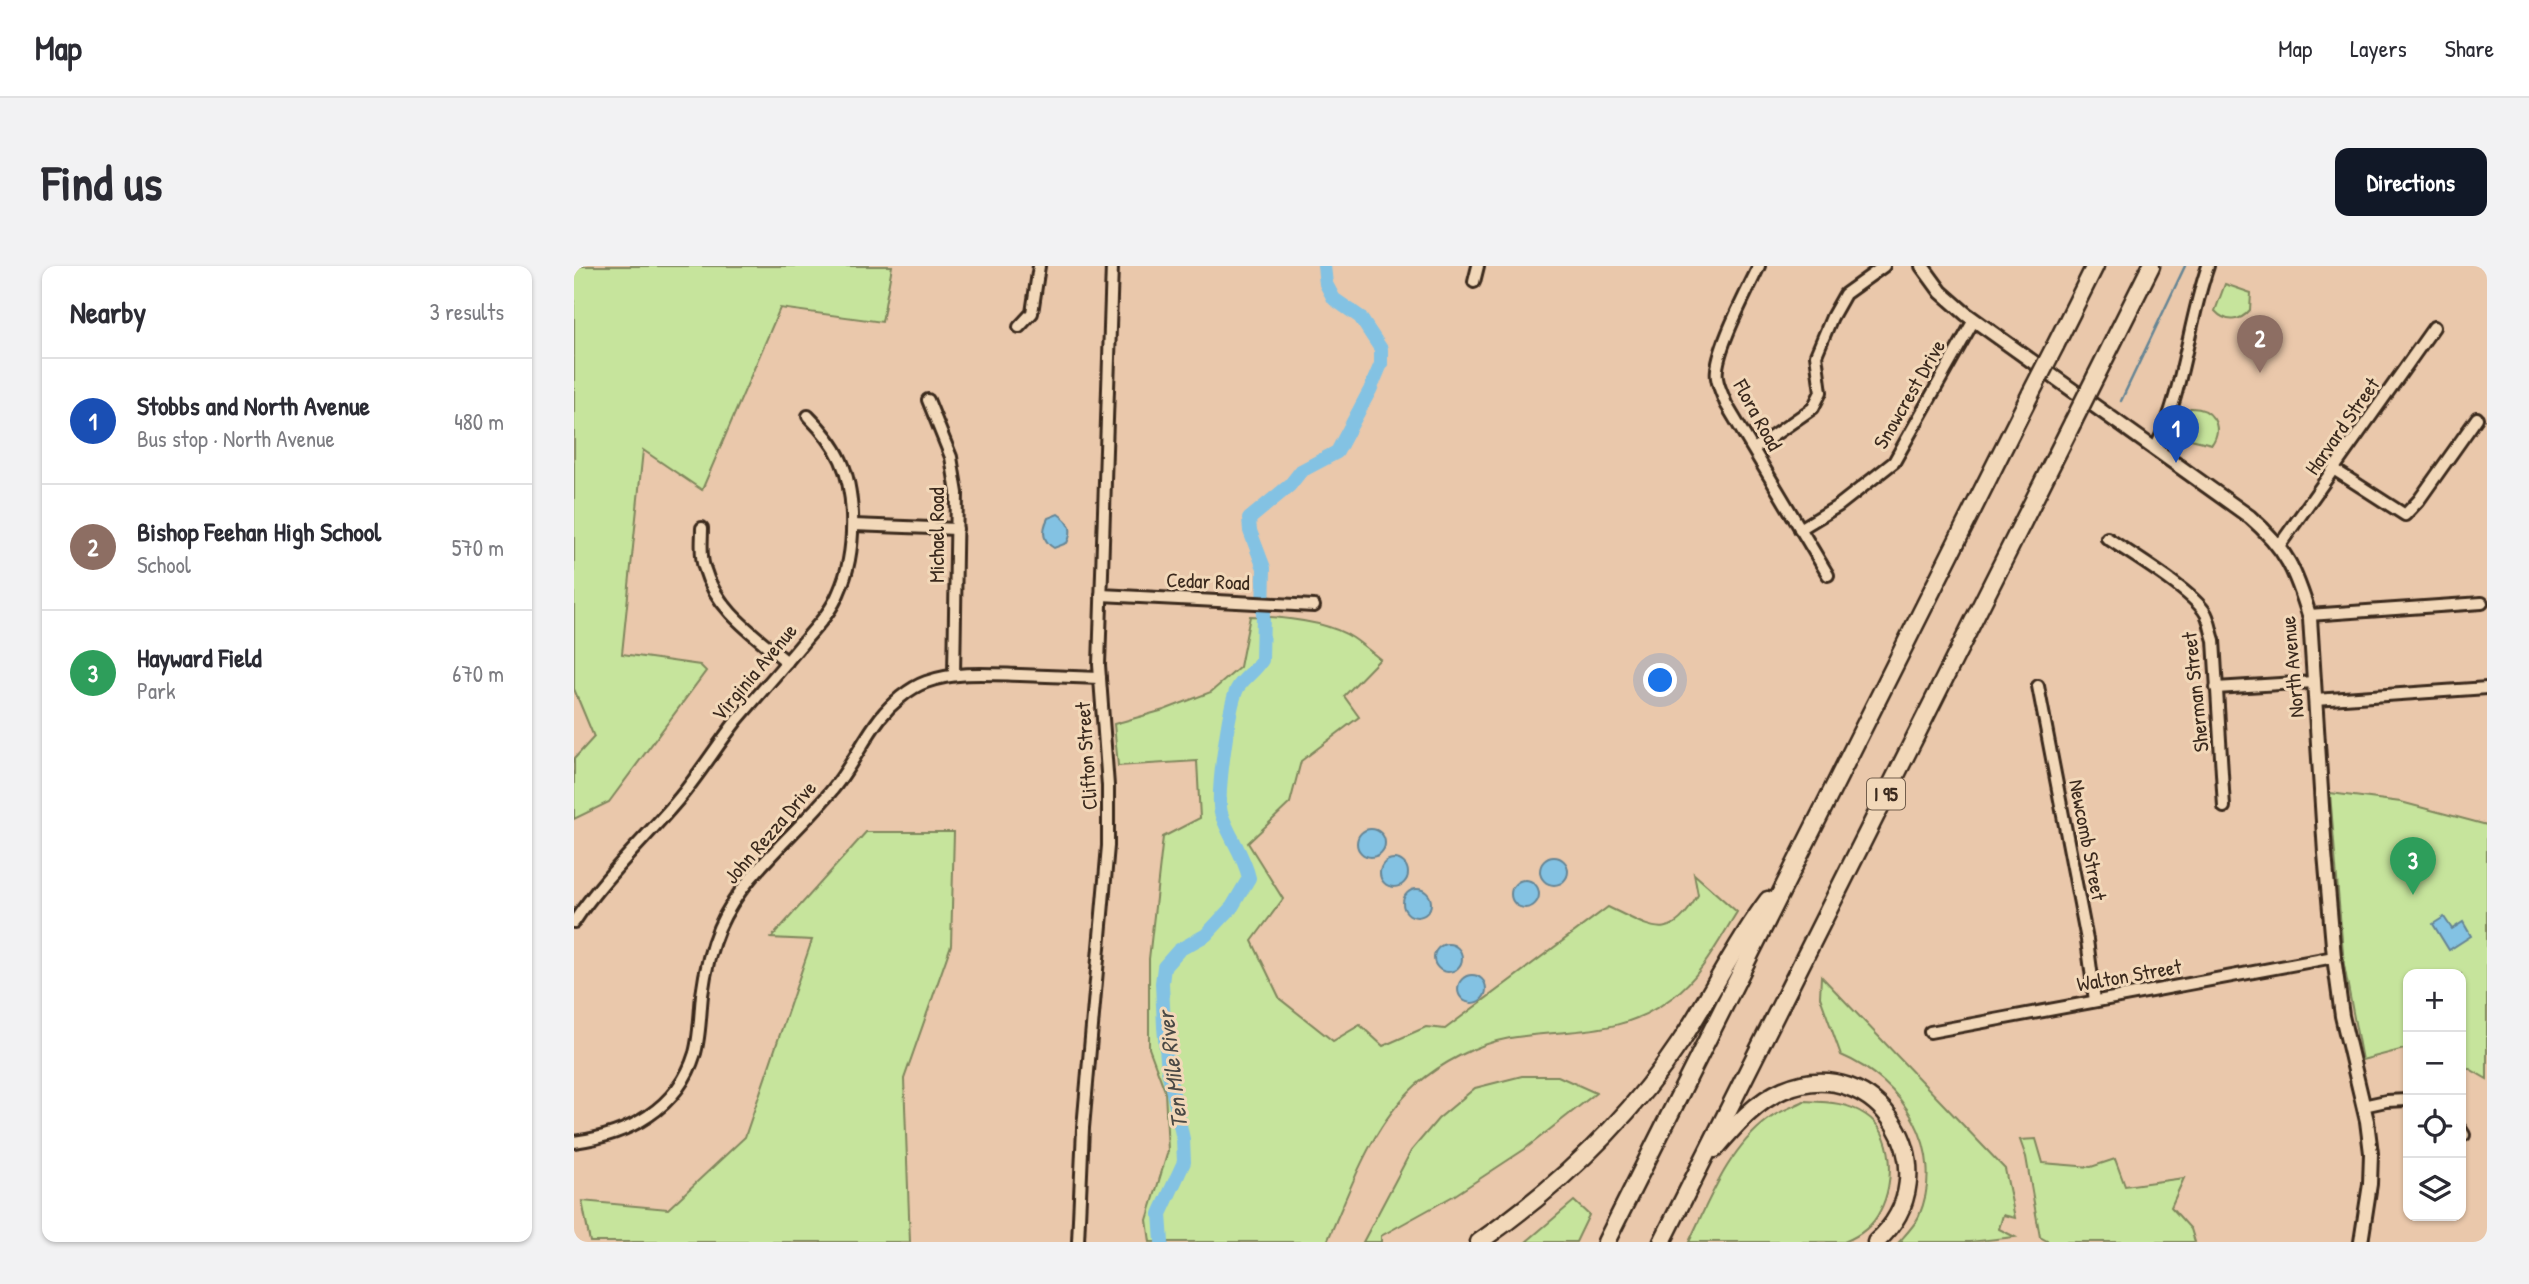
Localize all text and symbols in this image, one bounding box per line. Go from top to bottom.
text: Map [35,26,82,70]
text: Map [2278,32,2312,64]
text: Layers [2350,32,2407,64]
text: Share [2445,32,2494,64]
button: Directions [2335,148,2487,216]
text: Find us [42,149,162,215]
text: Nearby [70,292,146,332]
text: 3 results [429,296,504,327]
pin: 2 [2237,315,2283,373]
street label: Snowcrest Drive [1866,334,1952,454]
street label: Harvard Street [2298,371,2387,481]
street label: Flora Road [1726,373,1789,456]
text: Stobbs and North Avenue [137,388,370,423]
pin: 1 [2153,405,2199,463]
text: 1 [89,406,97,437]
text: 480 m [454,406,504,437]
text: Bus stop · North Avenue [137,423,335,454]
street label: Michael Road [922,487,951,583]
text: Bishop Feehan High School [137,514,381,549]
text: 2 [88,532,98,563]
text: 570 m [452,532,504,563]
text: School [137,549,191,580]
street label: Cedar Road [1166,565,1250,597]
street label: North Avenue [2273,615,2311,719]
street label: Virginia Avenue [705,617,803,727]
street label: Sherman Street [2174,630,2216,753]
text: Hayward Field [137,640,262,675]
text: 3 [88,658,98,689]
text: 670 m [452,658,504,689]
your location [1643,663,1677,697]
text: Park [137,675,175,706]
street label: Clifton Street [1068,700,1104,811]
street label: John Rezza Drive [717,774,823,890]
street label: Newcomb Street [2062,777,2114,904]
road number: I 95 [1867,778,1905,810]
pin: 3 [2390,837,2436,895]
street label: Walton Street [2074,951,2184,998]
map controls [2403,969,2466,1221]
button: + [2403,969,2466,1032]
water label: Ten Mile River [1149,1007,1195,1130]
button: − [2403,1032,2466,1095]
button: locate [2403,1095,2466,1158]
button: layers [2403,1158,2466,1221]

